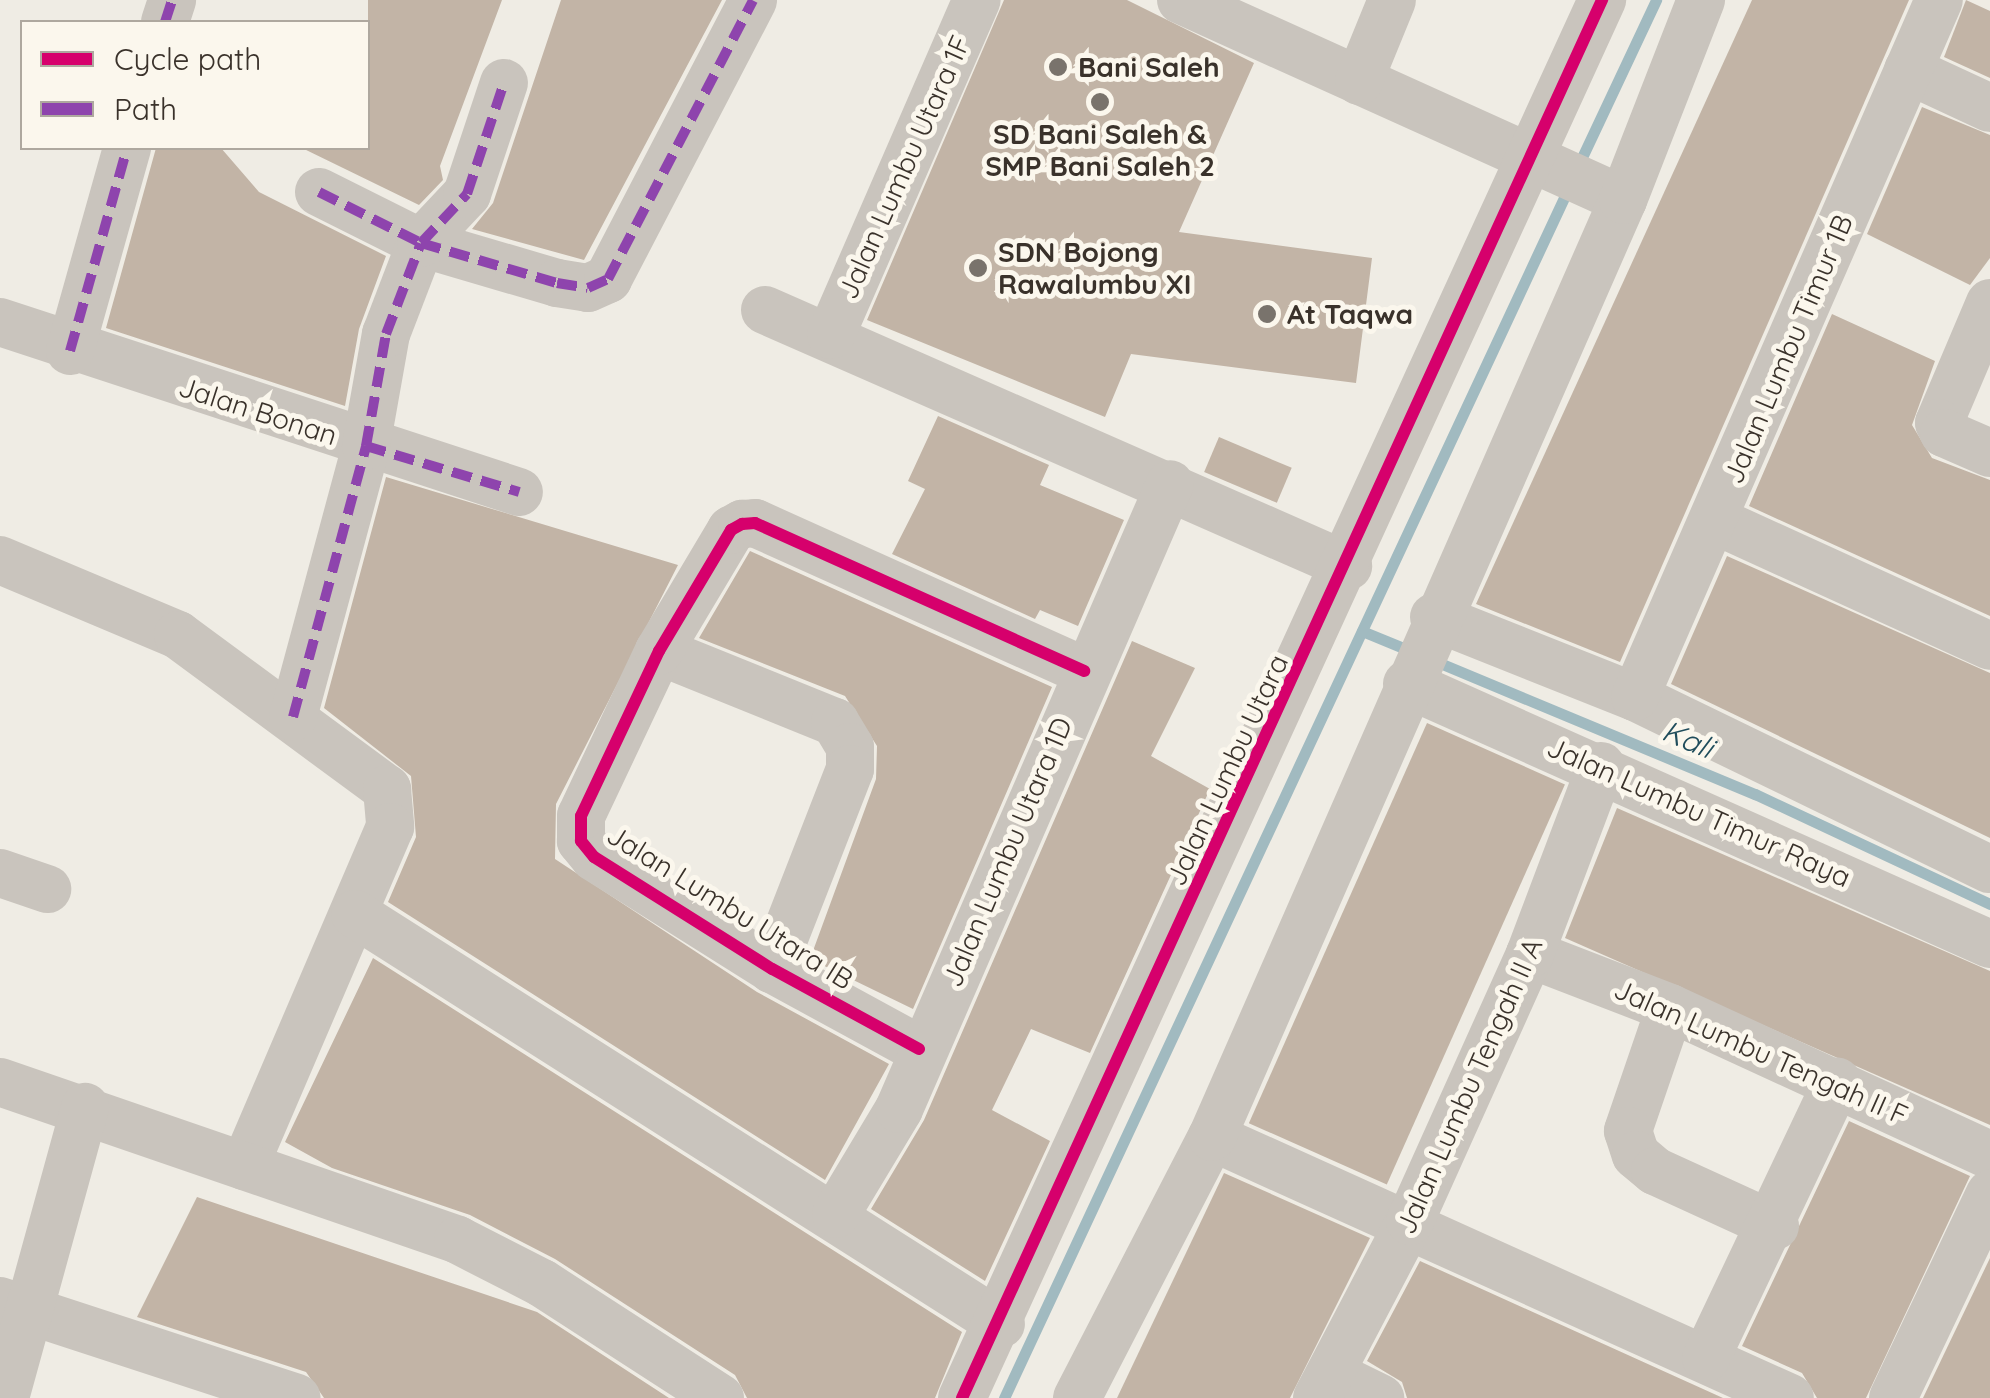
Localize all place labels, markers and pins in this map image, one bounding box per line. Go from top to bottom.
place label: Bani Saleh [1078,50,1220,84]
marker: Bani Saleh [1047,56,1069,78]
marker: SD Bani Saleh & SMP Bani Saleh 2 [1089,91,1111,113]
place label: SD Bani Saleh & SMP Bani Saleh 2 [985,117,1215,183]
place label: SDN Bojong Rawalumbu XI [998,235,1192,301]
marker: SDN Bojong Rawalumbu XI [967,257,989,279]
place label: At Taqwa [1287,297,1413,331]
marker: At Taqwa [1256,303,1278,325]

